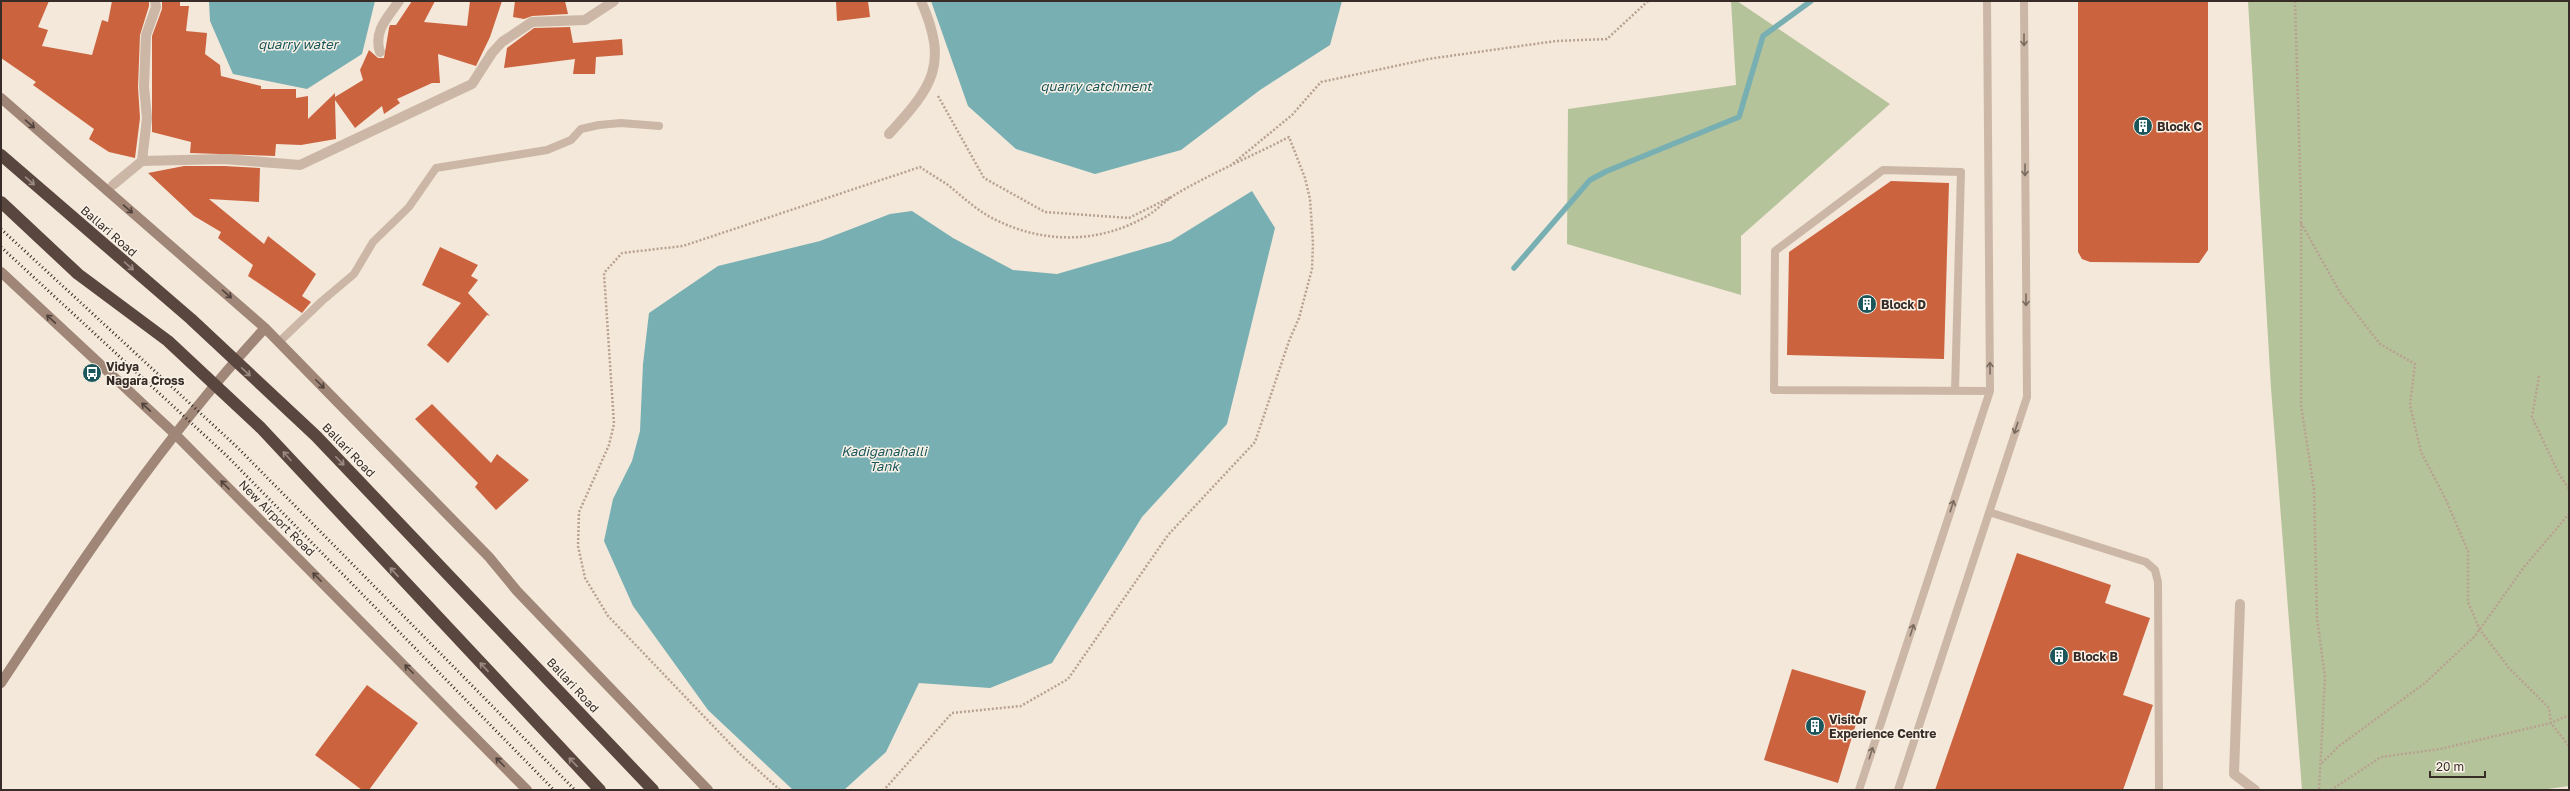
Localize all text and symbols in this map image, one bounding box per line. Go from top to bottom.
one-way arrow [2020,33,2028,46]
water label: quarry water [258,36,340,52]
water label: quarry catchment [1041,78,1153,94]
building icon: Block C [2132,115,2154,137]
one-way arrow [25,119,36,128]
place label: Block C [2157,119,2202,134]
one-way arrow [2021,163,2029,176]
one-way arrow [25,176,36,185]
street label: Ballari Road [78,203,140,259]
one-way arrow [123,204,133,213]
one-way arrow [123,261,133,270]
one-way arrow [221,290,232,299]
building icon: Block D [1856,293,1878,315]
one-way arrow [2022,293,2030,306]
place label: Block D [1881,297,1926,312]
one-way arrow [46,314,56,323]
place label: Vidya Nagara Cross [106,359,185,388]
bus stop icon: Vidya Nagara Cross [81,362,103,384]
one-way arrow [1986,362,1994,375]
one-way arrow [241,367,251,376]
one-way arrow [315,379,325,389]
one-way arrow [141,403,151,412]
street label: Ballari Road [319,420,379,480]
one-way arrow [2012,422,2020,434]
water label: Kadiganahalli Tank [841,443,928,474]
one-way arrow [283,452,292,462]
one-way arrow [336,456,345,466]
street label: New Airport Road [236,477,318,559]
one-way arrow [220,480,230,490]
one-way arrow [1949,500,1956,513]
one-way arrow [390,567,399,578]
one-way arrow [312,572,322,582]
one-way arrow [1909,623,1916,636]
building icon: Block B [2048,645,2070,667]
place label: Block B [2073,649,2118,664]
street label: Ballari Road [544,654,602,716]
one-way arrow [479,662,488,672]
one-way arrow [404,664,414,674]
place label: Visitor Experience Centre [1829,712,1936,741]
building icon: Visitor Experience Centre [1804,715,1826,737]
one-way arrow [1868,747,1875,760]
scale bar [2430,753,2485,779]
one-way arrow [495,757,505,767]
one-way arrow [568,757,578,767]
text: 20 m [2436,759,2464,774]

